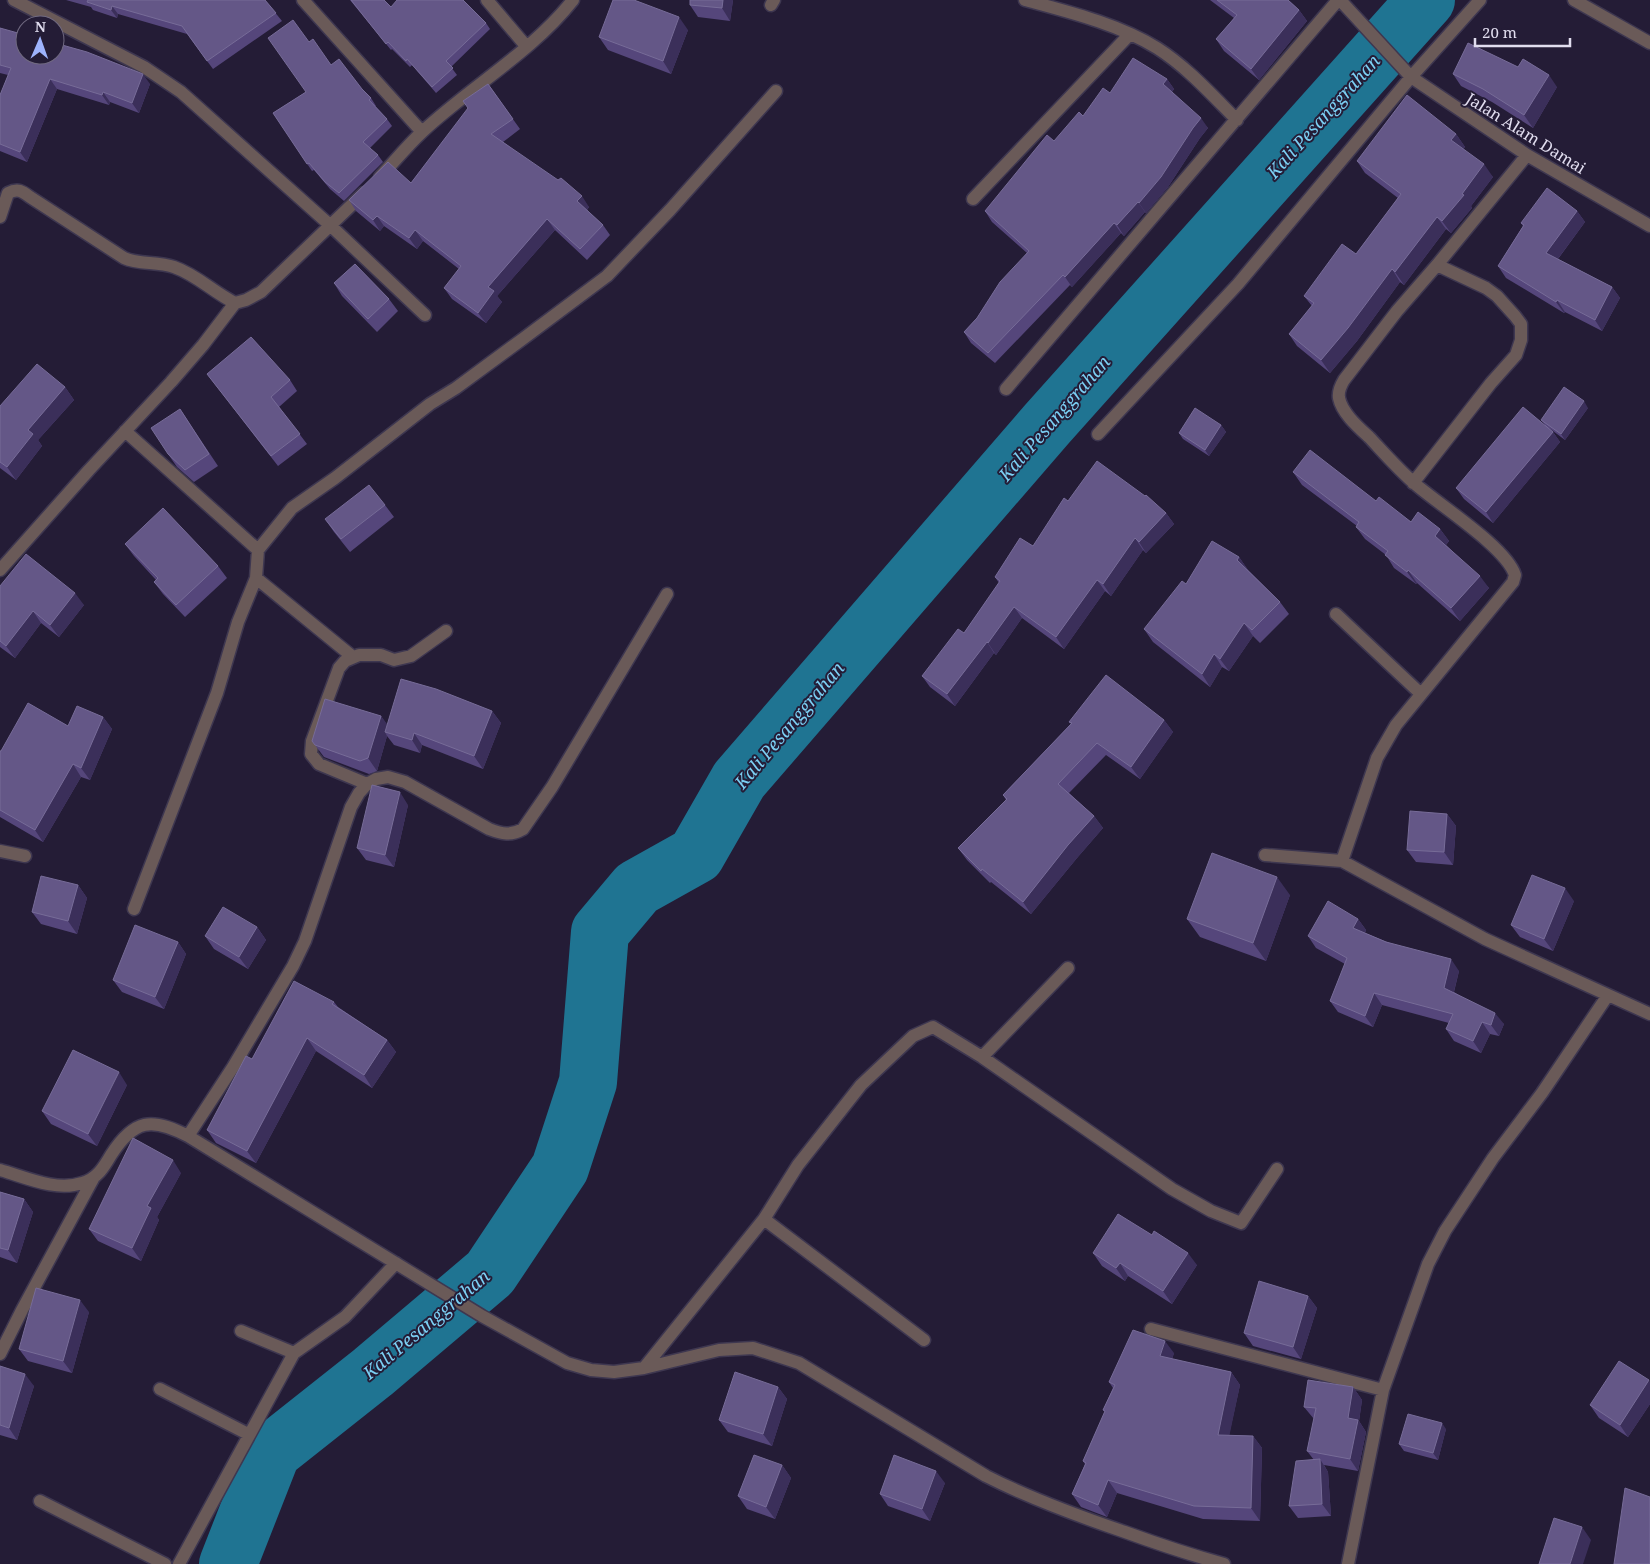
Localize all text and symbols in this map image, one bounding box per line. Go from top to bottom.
north arrow [15,15,65,65]
scale bar [1475,15,1570,47]
text: N [35,17,46,36]
text: 20 m [1482,22,1517,42]
water label: Kali Pesanggrahan [1260,49,1385,184]
street label: Jalan Alam Damai [1461,87,1590,179]
water label: Kali Pesanggrahan [992,350,1115,487]
water label: Kali Pesanggrahan [728,656,849,794]
water label: Kali Pesanggrahan [357,1264,495,1385]

